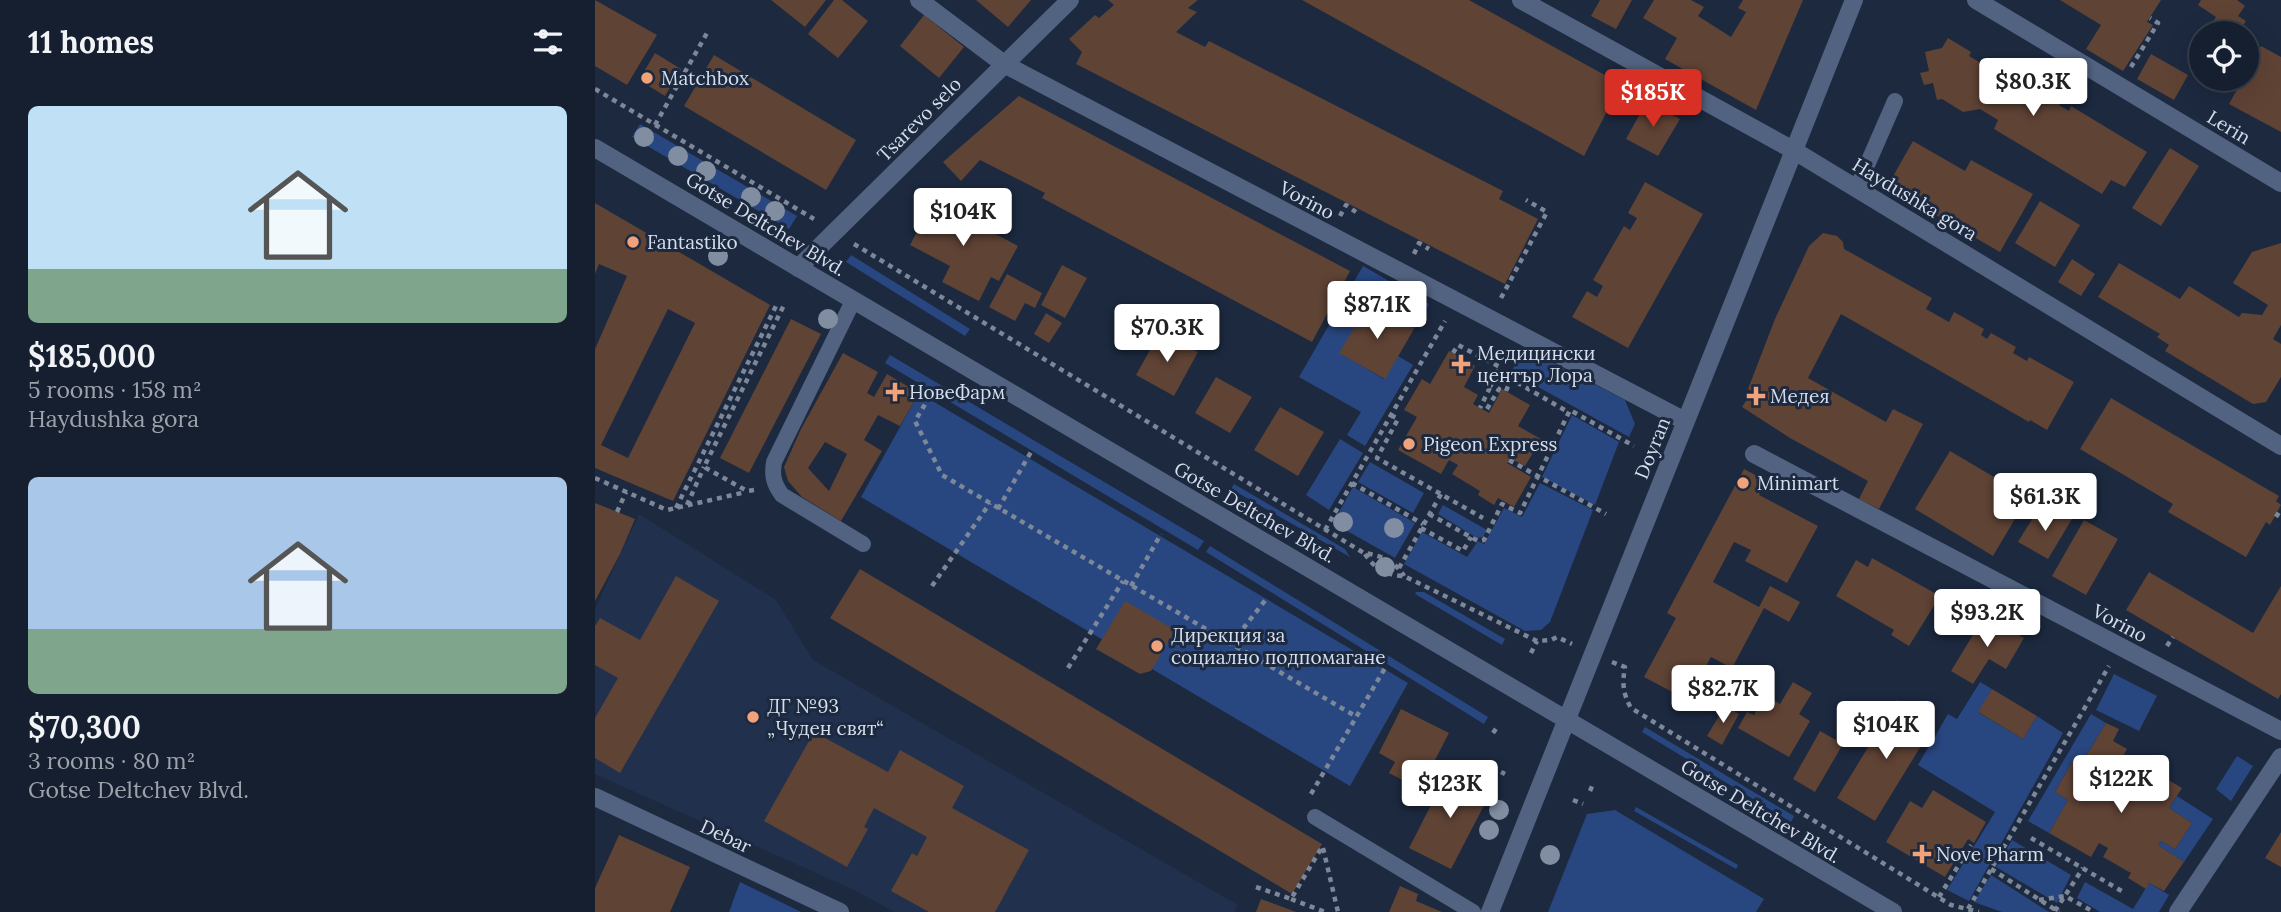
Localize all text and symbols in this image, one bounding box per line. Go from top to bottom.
map controls [2189,21,2259,91]
button: locate [2189,21,2259,91]
text: 11 homes [28,23,154,61]
icon: filters [529,23,567,61]
pin: $80.3K [1976,58,2090,118]
place label: Matchbox [661,66,749,90]
text: $80.3K [1995,66,2071,95]
pin: $185K [1604,69,1702,129]
marker: Matchbox [639,70,655,86]
street label: Tsarevo selo [872,72,966,166]
text: $185K [1621,77,1685,106]
street label: Lerin [2203,105,2255,149]
icon: home [235,152,361,278]
street label: Haydushka gora [1848,152,1982,246]
street label: Gotse Deltchev Blvd. [682,167,850,281]
street label: Vorino [1274,175,1339,224]
pin: $104K [914,188,1012,248]
text: $104K [930,196,996,225]
place label: Fantastiko [647,230,738,254]
marker: Fantastiko [625,234,641,250]
pin: $87.1K [1320,282,1434,341]
text: $87.1K [1343,289,1411,318]
pin: $70.3K [1110,304,1224,364]
text: $70.3K [1130,312,1204,341]
text: $185,000 [28,337,155,375]
place label: Медицински център Лора [1477,341,1596,387]
marker: Медицински център Лора [1451,354,1471,374]
text: 5 rooms · 158 m² [28,375,202,404]
place label: НовеФарм [909,380,1005,404]
marker: НовеФарм [887,384,903,400]
place label: Медея [1770,384,1830,408]
marker: Медея [1748,388,1764,404]
text: Haydushka gora [28,404,199,433]
street label: Doyran [1629,414,1675,482]
place label: Pigeon Express [1423,432,1558,456]
marker: Pigeon Express [1401,436,1417,452]
street label: Gotse Deltchev Blvd. [1170,456,1340,568]
place label: Minimart [1757,471,1840,495]
pin: $61.3K [1988,474,2102,533]
marker: Minimart [1735,475,1751,491]
text: $61.3K [2010,481,2080,510]
icon: home [235,523,361,649]
pin: $93.2K [1930,590,2044,649]
text: $93.2K [1950,597,2024,626]
street label: Vorino [2087,598,2152,647]
place label: Дирекция за социално подпомагане [1171,623,1386,669]
marker: Дирекция за социално подпомагане [1149,638,1165,654]
pin: $82.7K [1666,666,1780,725]
text: $82.7K [1688,673,1758,702]
place label: ДГ №93 „Чуден свят“ [767,694,884,740]
pin: $104K [1837,702,1935,761]
text: $70,300 [28,708,141,746]
marker: ДГ №93 „Чуден свят“ [745,709,761,725]
text: $104K [1853,709,1919,738]
text: 3 rooms · 80 m² [28,746,195,775]
street label: Gotse Deltchev Blvd. [1677,754,1845,868]
pin: $122K [2072,756,2170,815]
pin: $123K [1401,760,1499,820]
text: $122K [2089,763,2153,792]
text: $123K [1418,768,1482,797]
text: Gotse Deltchev Blvd. [28,775,249,804]
street label: Debar [697,814,756,859]
place label: Nove Pharm [1936,842,2044,866]
marker: Nove Pharm [1914,846,1930,862]

